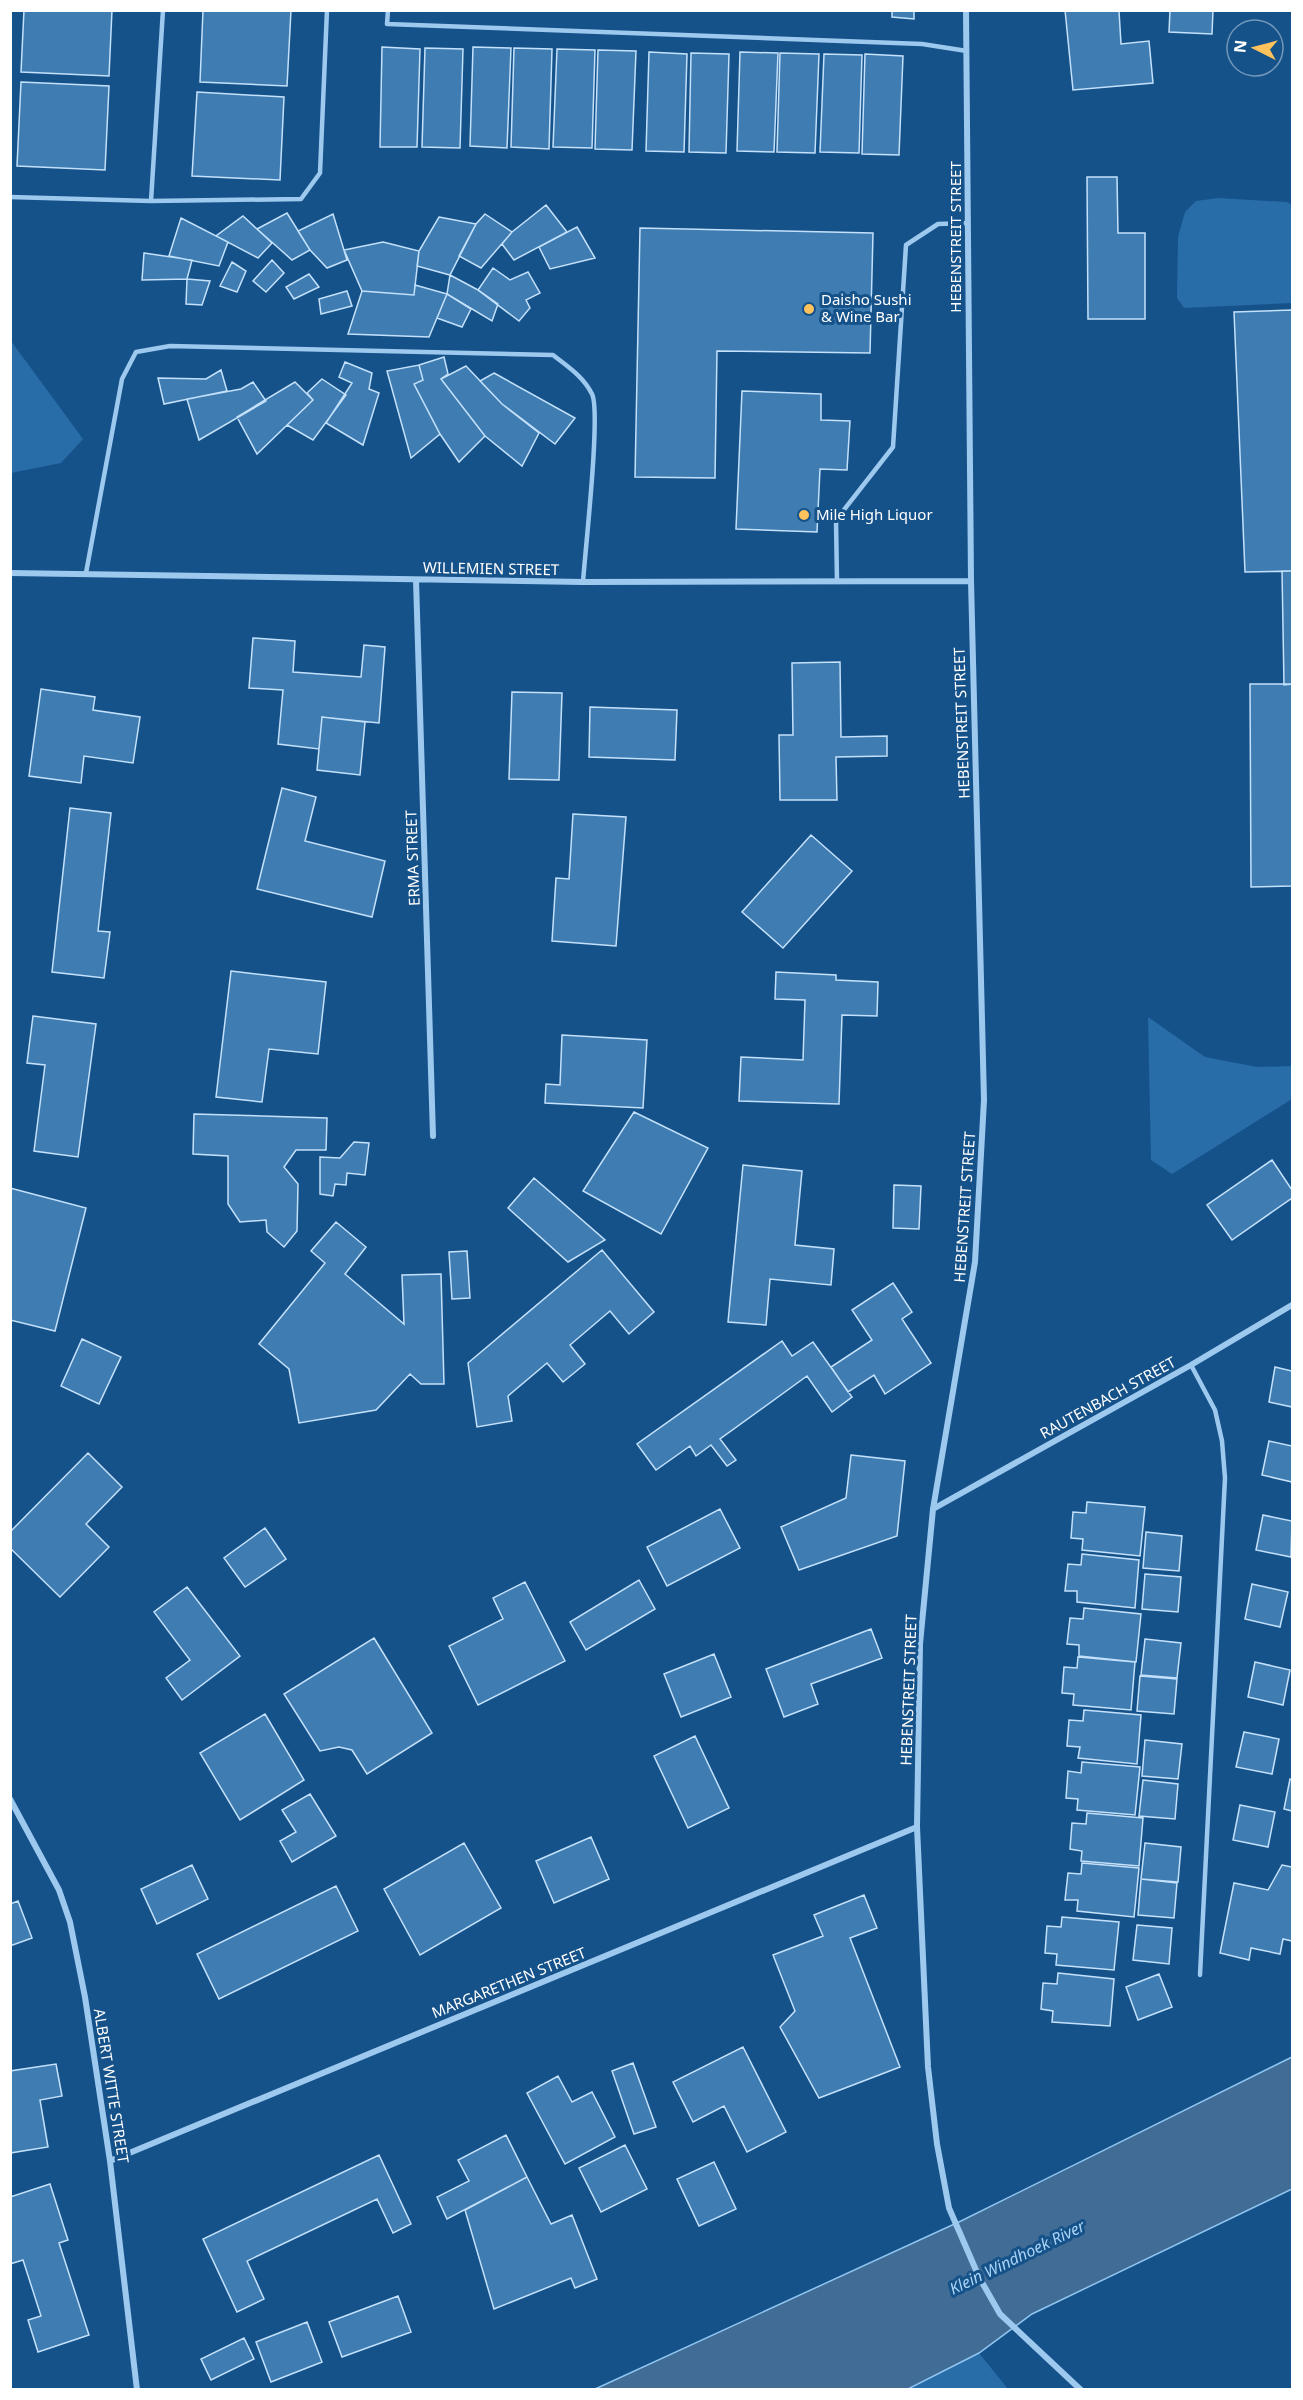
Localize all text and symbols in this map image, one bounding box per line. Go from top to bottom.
north arrow [1225,18,1285,78]
text: N [1228,39,1252,54]
street label: HEBENSTREIT STREET [945,161,965,313]
place label: Daisho Sushi & Wine Bar [821,289,912,326]
marker: Daisho Sushi & Wine Bar [802,302,816,316]
place label: Mile High Liquor [816,504,933,524]
marker: Mile High Liquor [797,508,811,522]
street label: WILLEMIEN STREET [423,557,560,579]
street label: HEBENSTREIT STREET [948,646,974,799]
street label: ERMA STREET [400,809,424,906]
street label: HEBENSTREIT STREET [949,1130,979,1283]
street label: RAUTENBACH STREET [1036,1351,1180,1443]
street label: HEBENSTREIT STREET [895,1613,921,1766]
street label: MARGARETHEN STREET [429,1942,589,2022]
street label: ALBERT WITTE STREET [90,2007,134,2165]
water label: Klein Windhoek River [945,2214,1089,2299]

